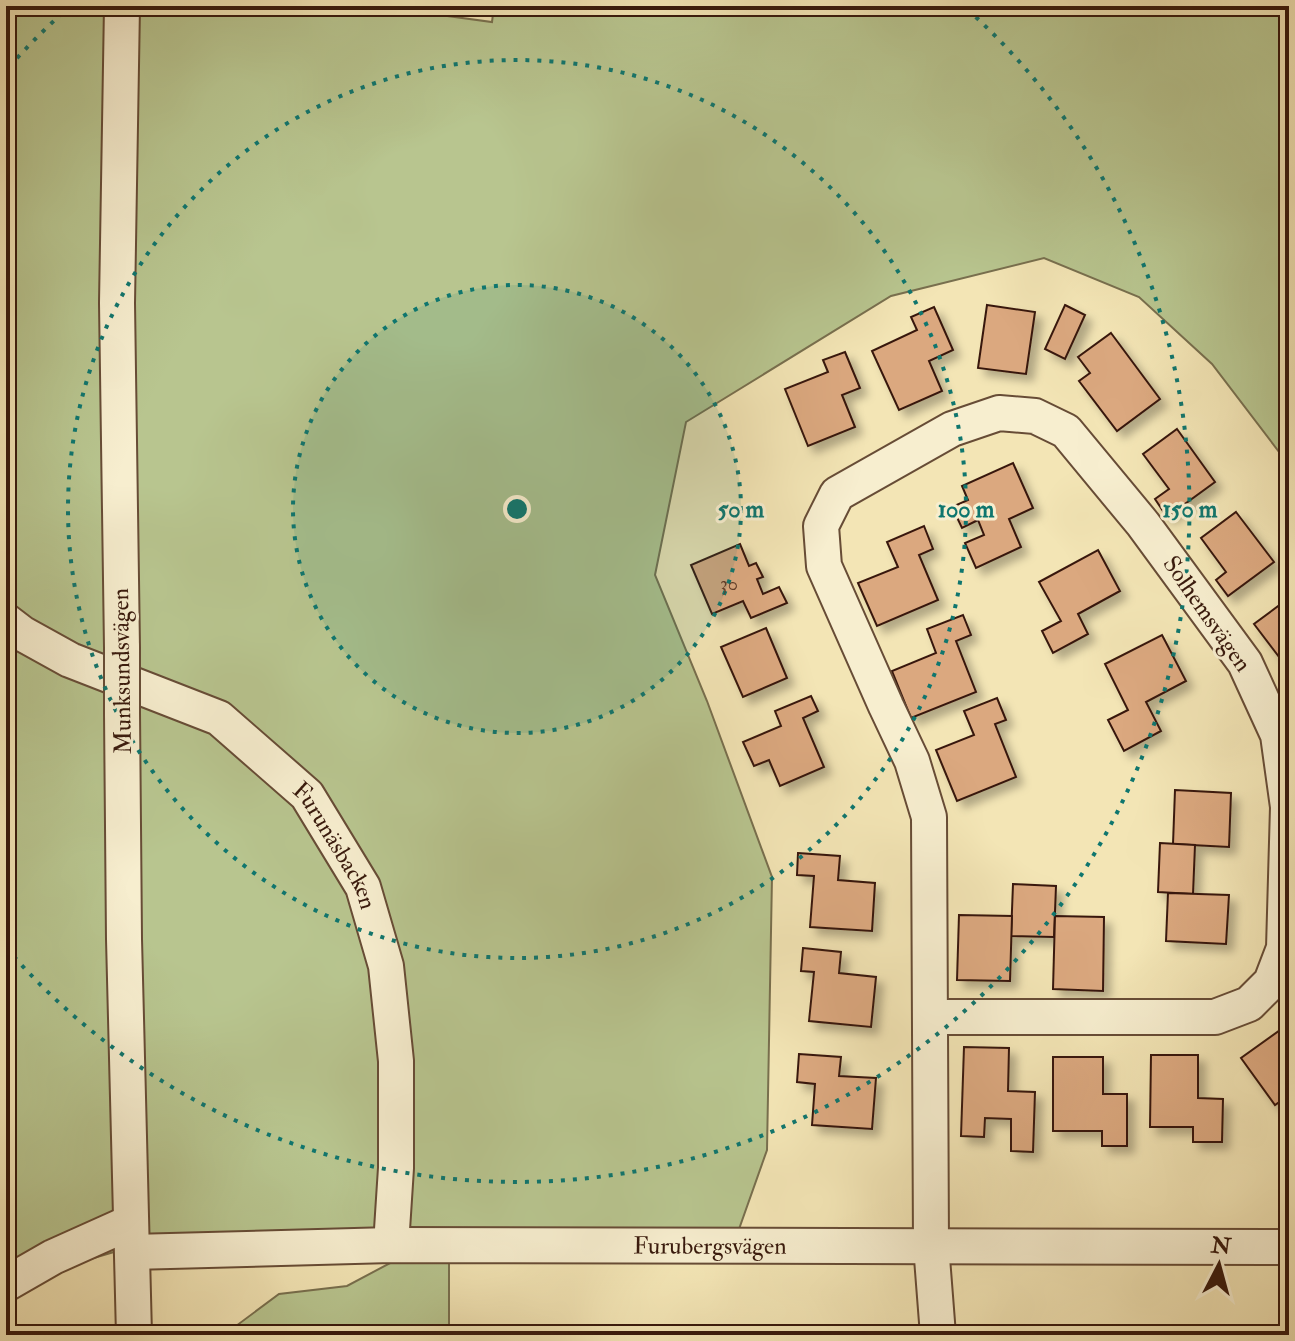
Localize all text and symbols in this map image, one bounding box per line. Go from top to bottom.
text: 50 m [718,494,765,525]
text: 100 m [938,494,995,525]
text: 150 m [1163,494,1218,525]
centre of rings [503,495,531,523]
street label: Solhemsvägen [1156,550,1258,678]
house number: 30 [720,571,738,596]
street label: Munksundsvägen [105,588,139,754]
street label: Furunäsbacken [286,774,384,913]
north arrow [1179,1225,1259,1305]
street label: Furubergsvägen [633,1230,787,1261]
text: N [1209,1231,1233,1261]

